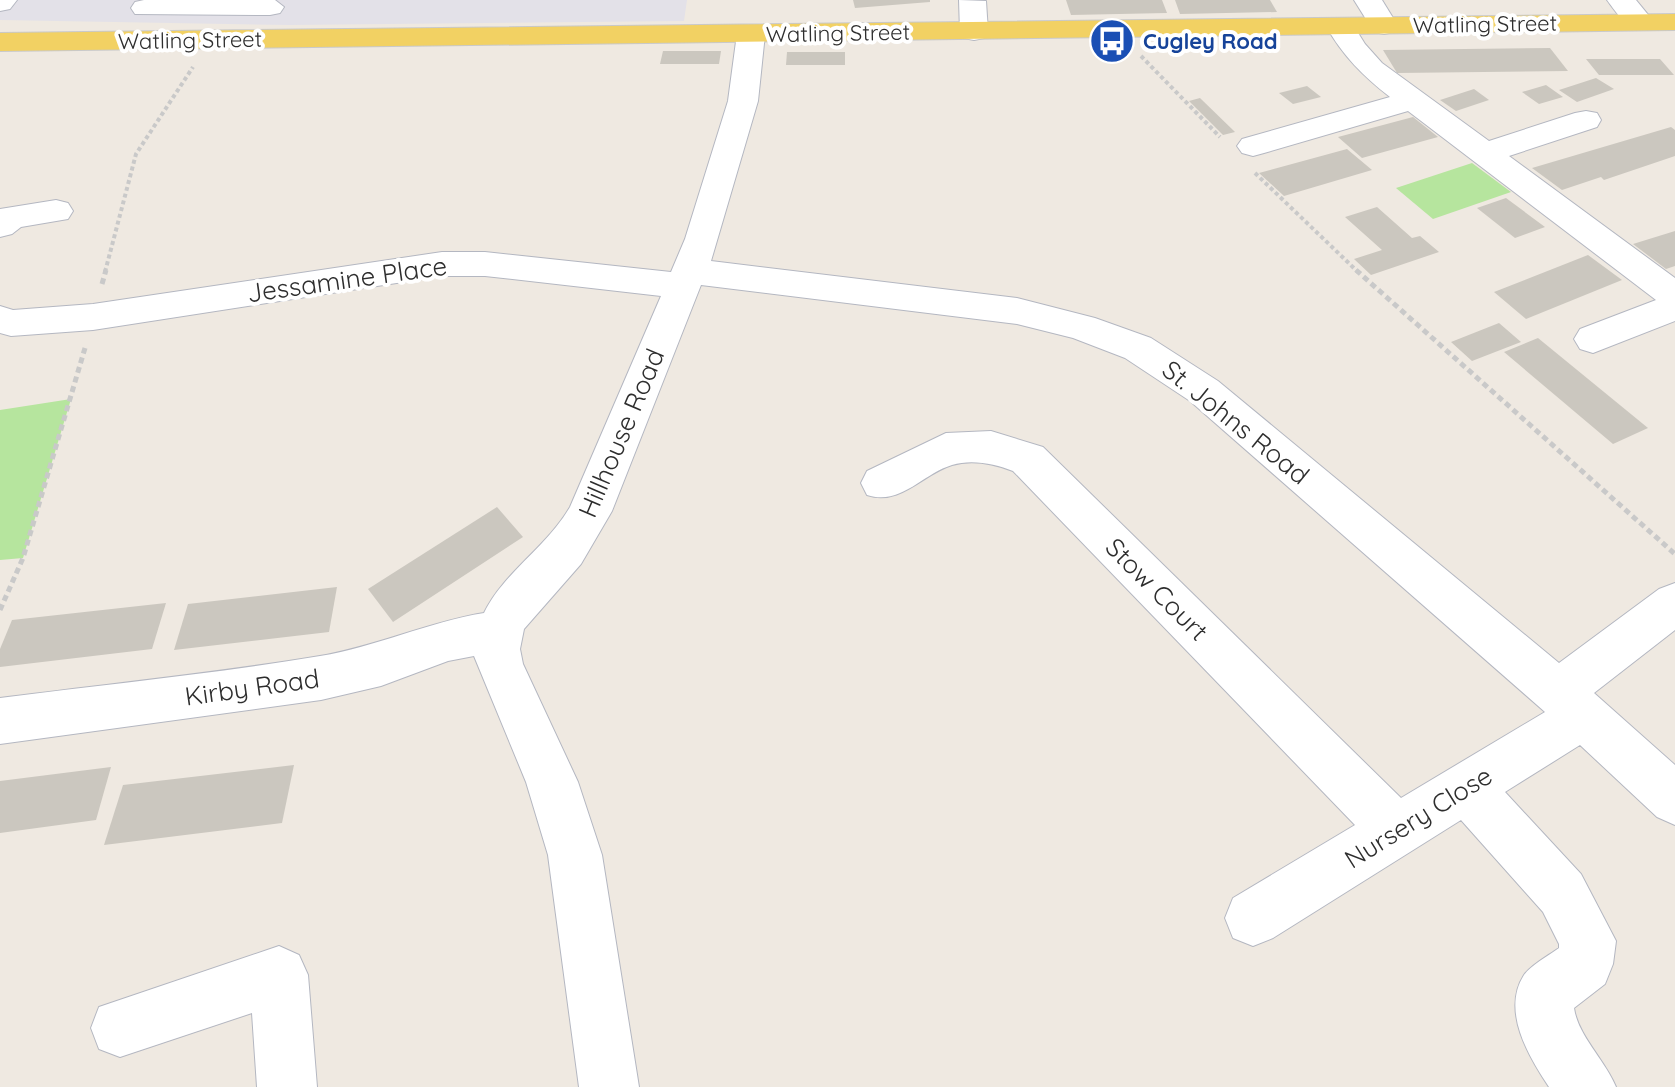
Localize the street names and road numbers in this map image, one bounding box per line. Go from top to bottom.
street label: Watling Street [1413,9,1557,39]
street label: Watling Street [766,18,910,48]
street label: Watling Street [118,25,262,55]
street label: Jessamine Place [245,249,449,309]
street label: Hillhouse Road [571,344,671,522]
street label: St. Johns Road [1156,353,1316,491]
street label: Stow Court [1099,531,1215,647]
street label: Kirby Road [183,661,321,713]
street label: Nursery Close [1338,759,1498,875]

